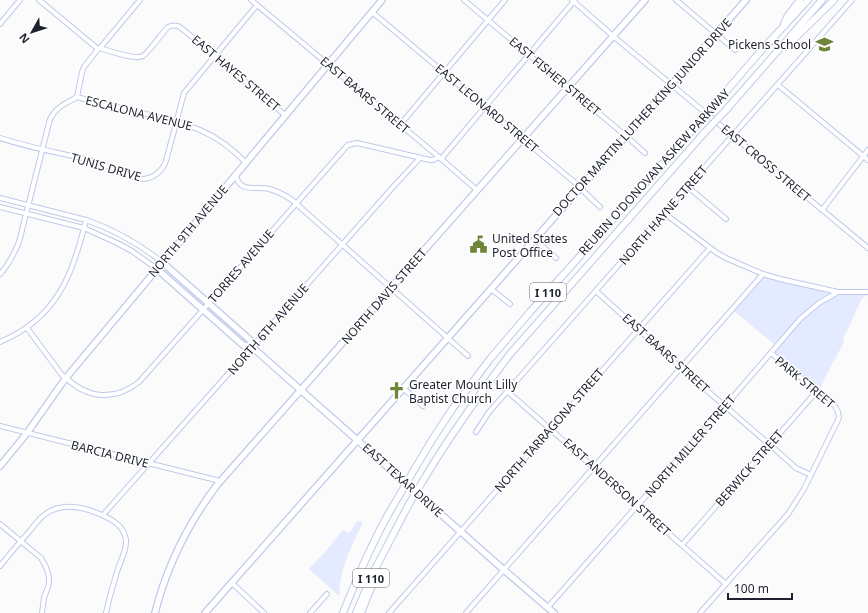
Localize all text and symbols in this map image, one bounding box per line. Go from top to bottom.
north arrow [12,12,52,52]
street label: DOCTOR MARTIN LUTHER KING JUNIOR DRIVE [548,14,736,220]
text: N [15,30,32,47]
street label: EAST HAYES STREET [188,31,284,115]
street label: EAST FISHER STREET [506,33,605,120]
school or university icon: Pickens School [814,34,834,54]
place label: Pickens School [728,36,811,53]
street label: EAST BAARS STREET [317,53,414,138]
street label: EAST LEONARD STREET [432,60,542,156]
street label: REUBIN O'DONOVAN ASKEW PARKWAY [575,85,734,259]
street label: ESCALONA AVENUE [84,92,194,134]
street label: EAST CROSS STREET [718,120,815,206]
street label: TUNIS DRIVE [69,149,143,185]
street label: NORTH HAYNE STREET [615,161,711,268]
street label: NORTH 9TH AVENUE [144,181,232,281]
street label: TORRES AVENUE [204,225,278,307]
place label: United States Post Office [492,230,568,261]
public building icon: United States Post Office [469,235,489,255]
street label: NORTH DAVIS STREET [338,244,431,348]
street label: NORTH 6TH AVENUE [224,280,312,378]
road number: I 110 [530,283,566,301]
street label: EAST BAARS STREET [619,309,713,397]
street label: PARK STREET [772,352,839,412]
street label: NORTH TARRAGONA STREET [490,364,608,496]
place label: Greater Mount Lilly Baptist Church [409,376,518,407]
church icon: Greater Mount Lilly Baptist Church [386,381,406,401]
street label: NORTH MILLER STREET [641,391,739,501]
street label: BERWICK STREET [711,426,787,510]
street label: EAST ANDERSON STREET [560,434,675,540]
street label: BARCIA DRIVE [69,436,151,472]
street label: EAST TEXAR DRIVE [359,439,447,521]
road number: I 110 [353,569,389,587]
scale bar [728,575,792,601]
text: 100 m [734,580,769,597]

